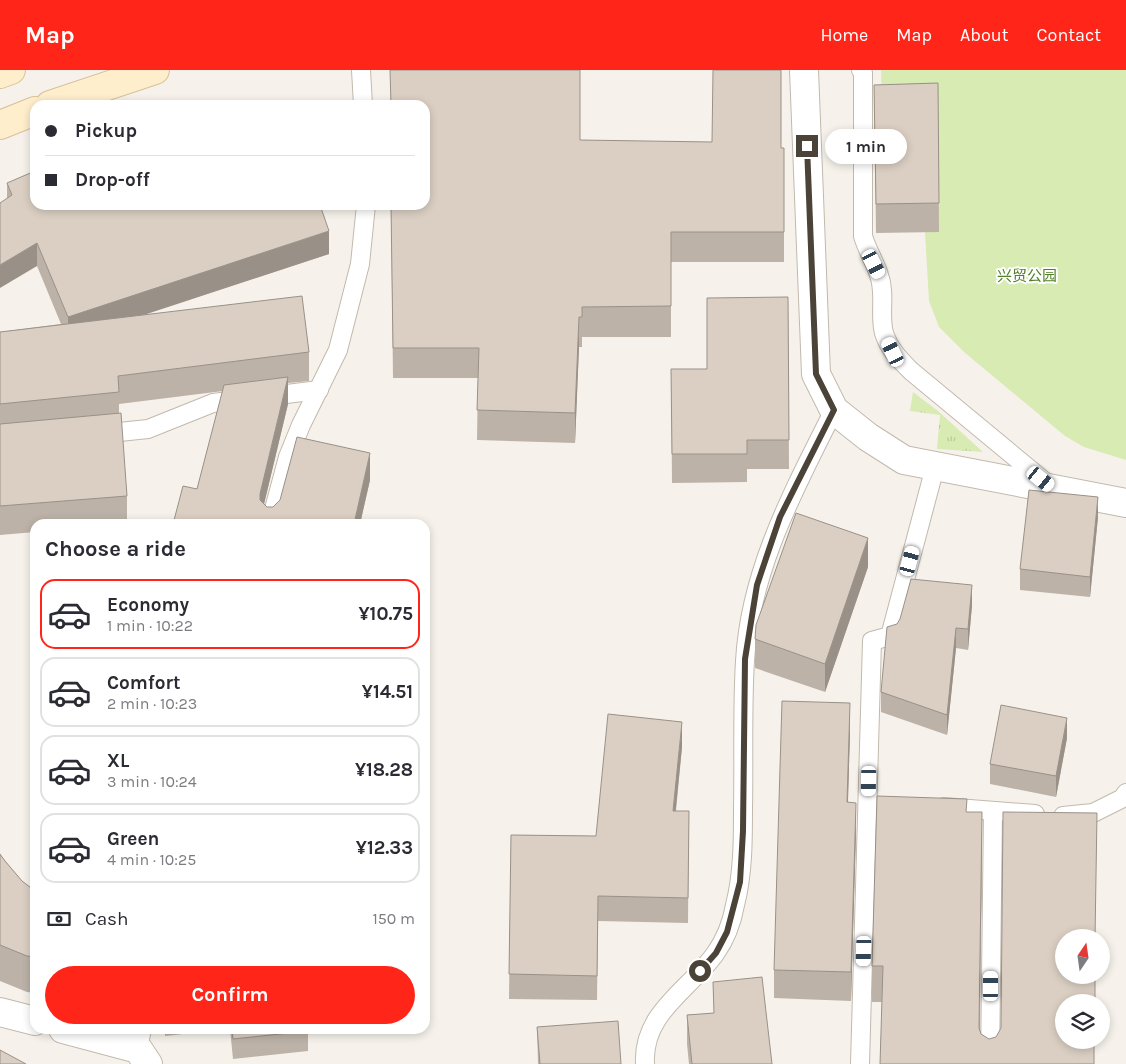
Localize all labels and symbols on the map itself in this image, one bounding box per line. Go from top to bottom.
callout: 1 min [824,128,907,164]
route end [796,135,818,157]
car [860,247,887,281]
park label: 兴贸公园 [997,267,1057,285]
car [879,335,906,369]
car [1024,464,1057,494]
car [898,545,921,577]
car [861,766,876,796]
north arrow [1055,929,1110,984]
car [855,936,872,966]
route start [689,960,711,982]
car [983,971,998,1001]

